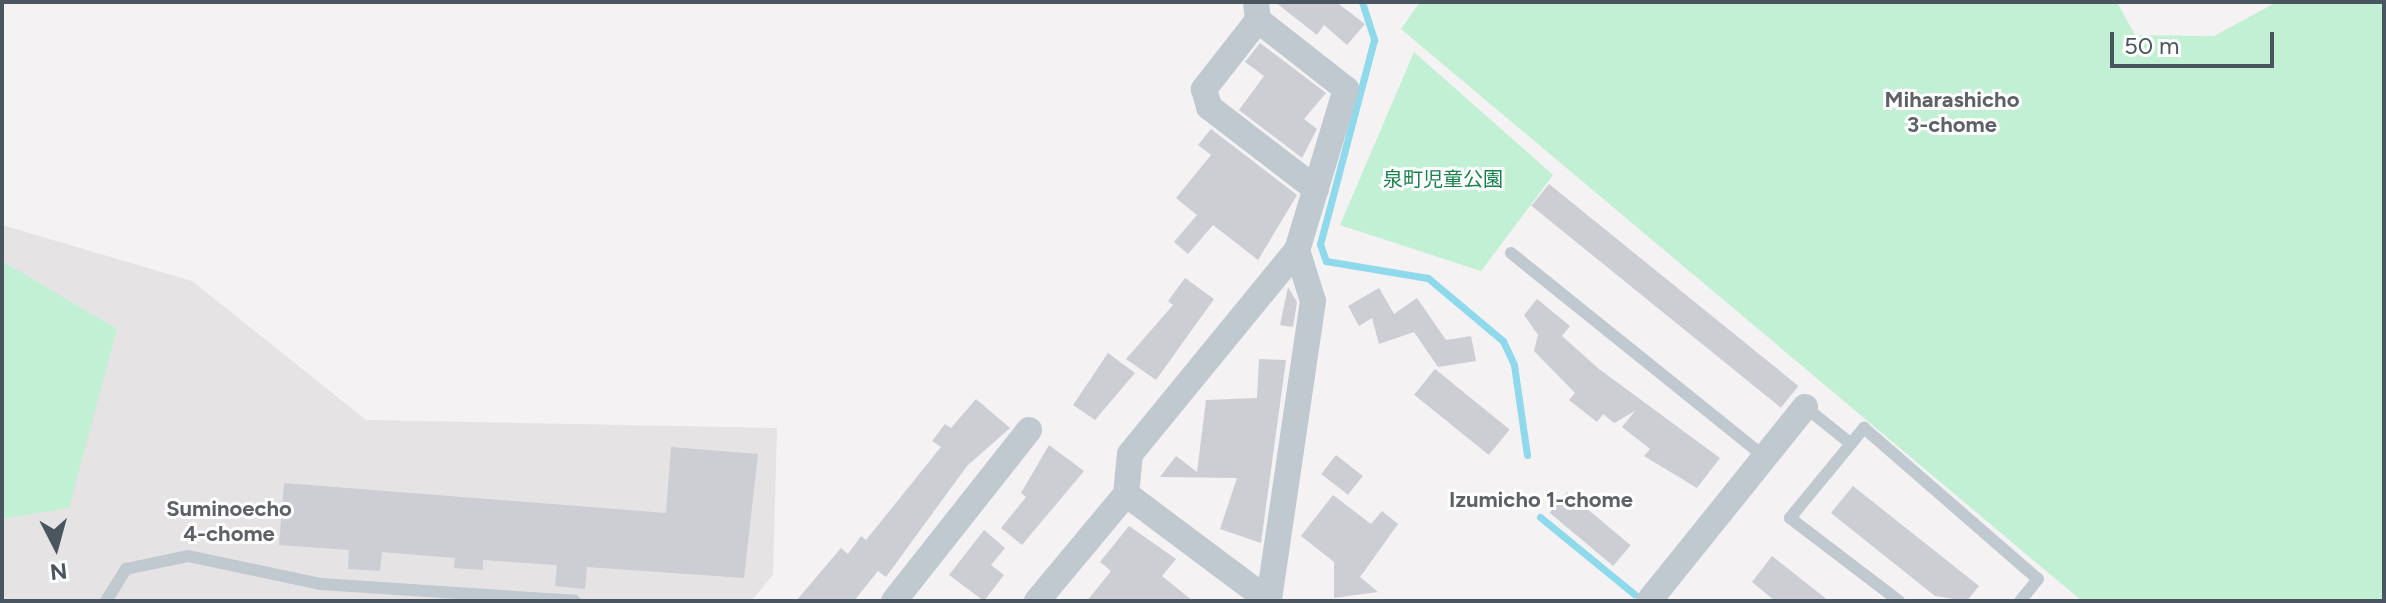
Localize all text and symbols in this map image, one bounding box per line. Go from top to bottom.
scale bar [2114,16,2278,66]
text: 50 m [2124,31,2180,60]
district label: Miharashicho 3-chome [1885,86,2019,138]
park label: 泉町児童公園 [1383,167,1503,191]
district label: Izumicho 1-chome [1449,487,1633,513]
district label: Suminoecho 4-chome [166,495,292,546]
north arrow [16,507,96,587]
text: N [49,557,68,586]

